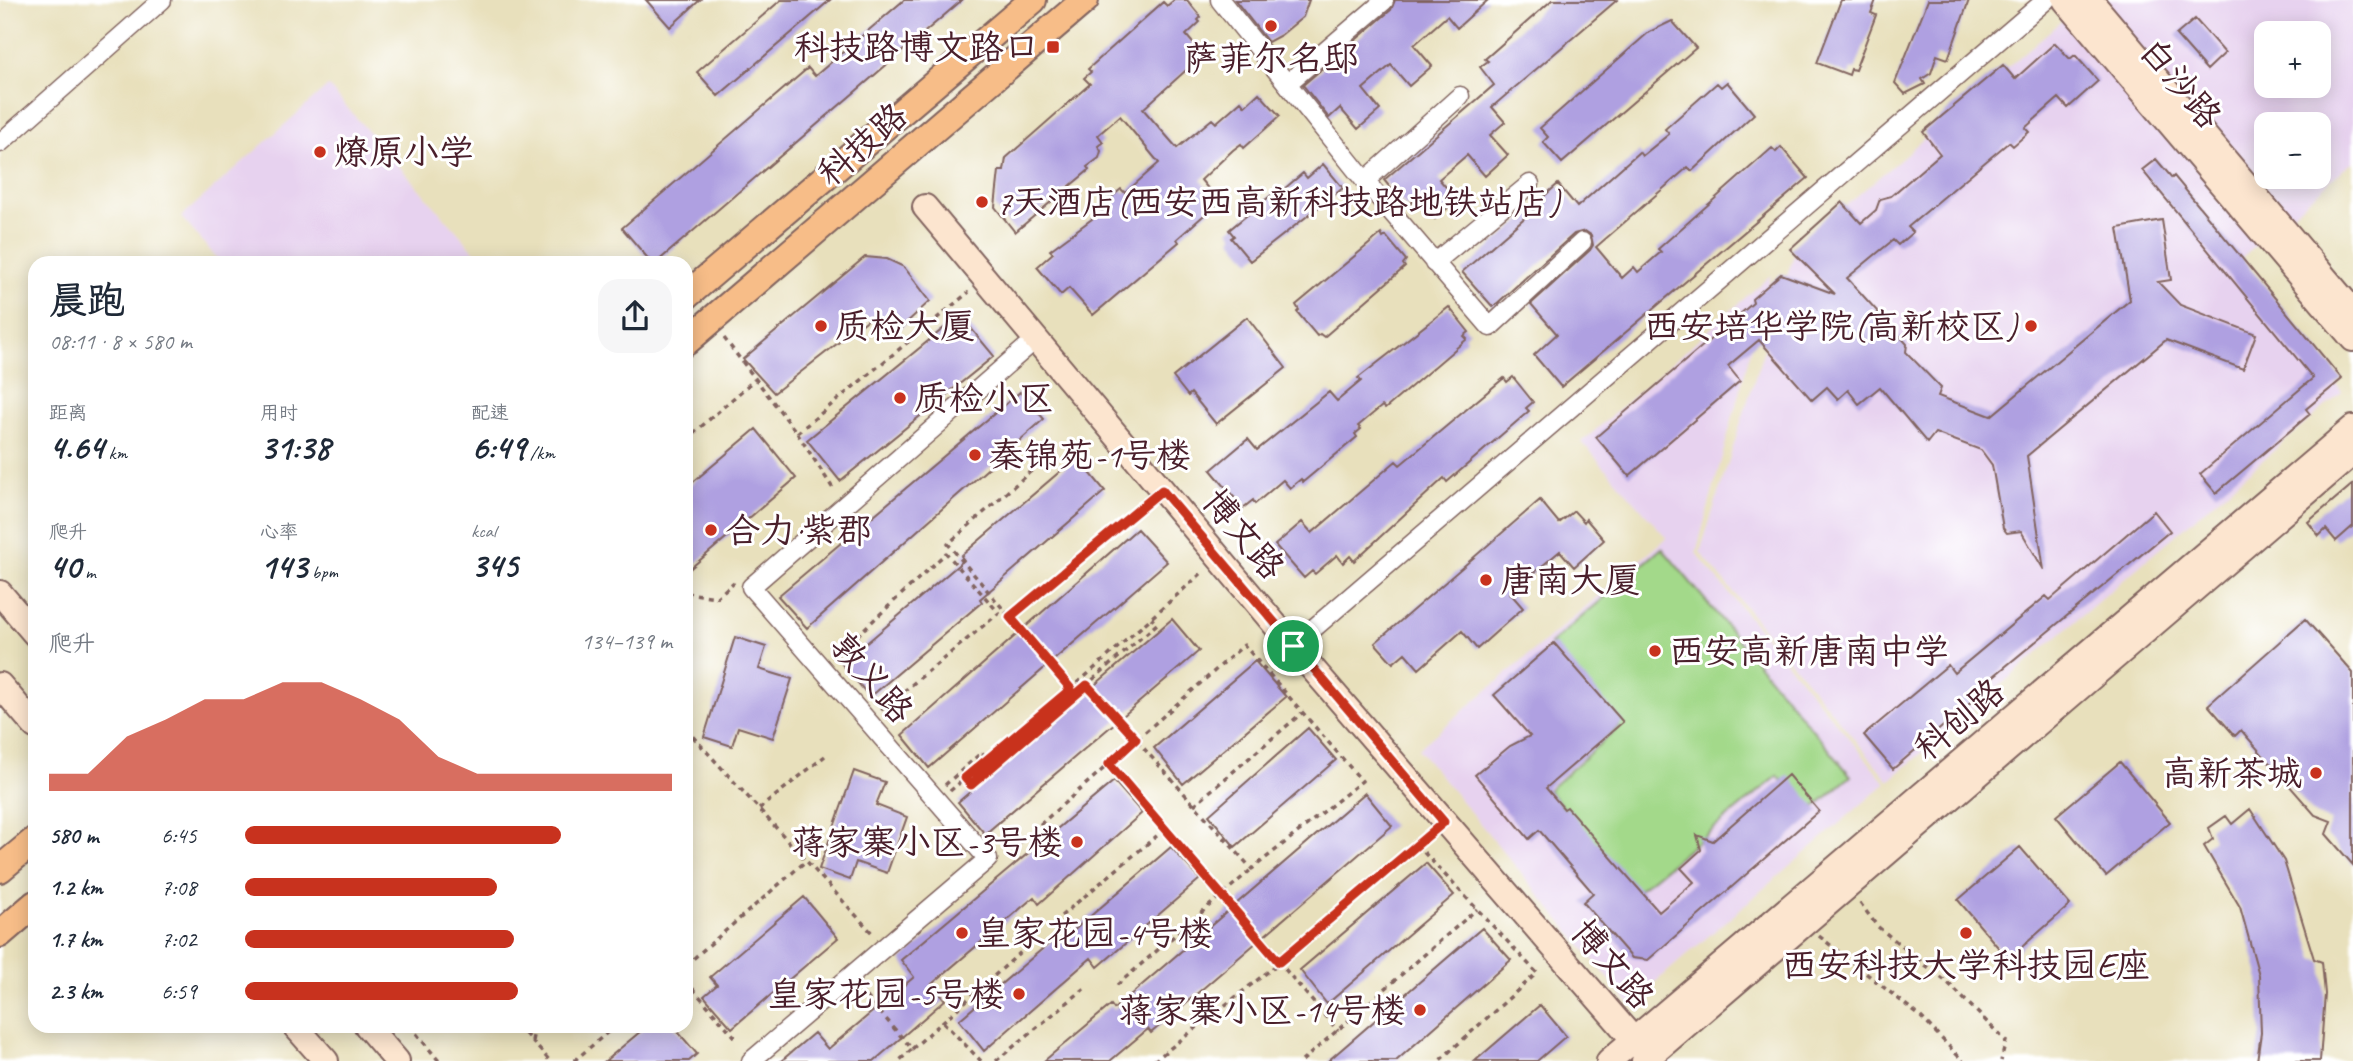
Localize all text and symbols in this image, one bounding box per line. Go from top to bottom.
marker: 萨菲尔名邸 [1263,18,1279,34]
map controls [2254,21,2331,189]
button: + [2254,21,2331,98]
place label: 科技路博文路口 [794,25,1039,70]
street label: 白沙路 [2130,29,2232,138]
place label: 萨菲尔名邸 [1183,36,1359,81]
marker: 科技路博文路口 [1045,39,1061,55]
street label: 科技路 [808,93,917,196]
button: − [2254,112,2331,189]
place label: 燎原小学 [334,130,474,175]
marker: 燎原小学 [312,144,328,160]
place label: 7天酒店(西安西高新科技路地铁站店) [996,180,1562,225]
marker: 7天酒店(西安西高新科技路地铁站店) [974,194,990,210]
text: 晨跑 [49,277,125,324]
button: share [598,279,672,353]
place label: 质检大厦 [835,304,975,349]
place label: 西安培华学院(高新校区) [1644,304,2019,349]
marker: 质检大厦 [813,318,829,334]
marker: 西安培华学院(高新校区) [2023,318,2039,334]
text: 08:11 · 8 × 580 m [49,327,192,356]
place label: 质检小区 [914,376,1054,421]
marker: 质检小区 [892,390,908,406]
text: 距离 [49,401,87,425]
text: 用时 [260,401,298,425]
text: 配速 [471,401,509,425]
text: 4.64 [49,425,104,470]
text: 31:38 [260,425,330,470]
text: 6:49 [471,425,526,470]
place label: 秦锦苑-1号楼 [989,433,1191,478]
text: km [104,441,127,465]
text: /km [526,441,555,465]
marker: 秦锦苑-1号楼 [967,447,983,463]
street label: 博文路 [1193,480,1295,589]
place label: 合力·紫郡 [725,508,872,553]
text: kcal [471,519,496,543]
text: 爬升 [49,520,87,544]
text: 心率 [260,520,298,544]
marker: 合力·紫郡 [703,522,719,538]
text: 345 [471,543,518,588]
text: 40 [49,544,81,589]
text: 143 [260,544,307,589]
place label: 唐南大厦 [1500,558,1640,603]
text: m [81,560,96,584]
text: bpm [307,560,338,584]
marker: 唐南大厦 [1478,572,1494,588]
pin [1263,616,1323,676]
street label: 敦义路 [820,624,923,733]
text: 134–139 m [581,627,672,656]
icon: arrive [1274,627,1312,665]
text: 爬升 [49,629,95,658]
place label: 西安高新唐南中学 [1669,629,1949,674]
marker: 西安高新唐南中学 [1647,643,1663,659]
street label: 科创路 [1905,668,2014,770]
place label: 高新茶城 [2162,751,2302,796]
marker: 高新茶城 [2308,765,2324,781]
place label: 蒋家寨小区-3号楼 [791,820,1063,865]
text: 580 m [49,821,98,850]
text: 6:45 [161,821,197,850]
marker: 蒋家寨小区-3号楼 [1069,834,1085,850]
text: 1.2 km [49,873,103,902]
text: 7:08 [161,873,197,902]
street label: 博文路 [1561,910,1664,1019]
place label: 皇家花园-4号楼 [976,911,1213,956]
text: 1.7 km [49,925,102,954]
text: 7:02 [161,925,197,954]
marker: 皇家花园-4号楼 [954,925,970,941]
marker: 西安科技大学科技园E座 [1958,925,1974,941]
place label: 西安科技大学科技园E座 [1782,943,2150,988]
place label: 皇家花园-5号楼 [768,972,1005,1017]
text: 2.3 km [49,977,103,1006]
text: 6:59 [161,977,197,1006]
marker: 皇家花园-5号楼 [1011,986,1027,1002]
place label: 蒋家寨小区-14号楼 [1118,988,1406,1033]
marker: 蒋家寨小区-14号楼 [1412,1002,1428,1018]

